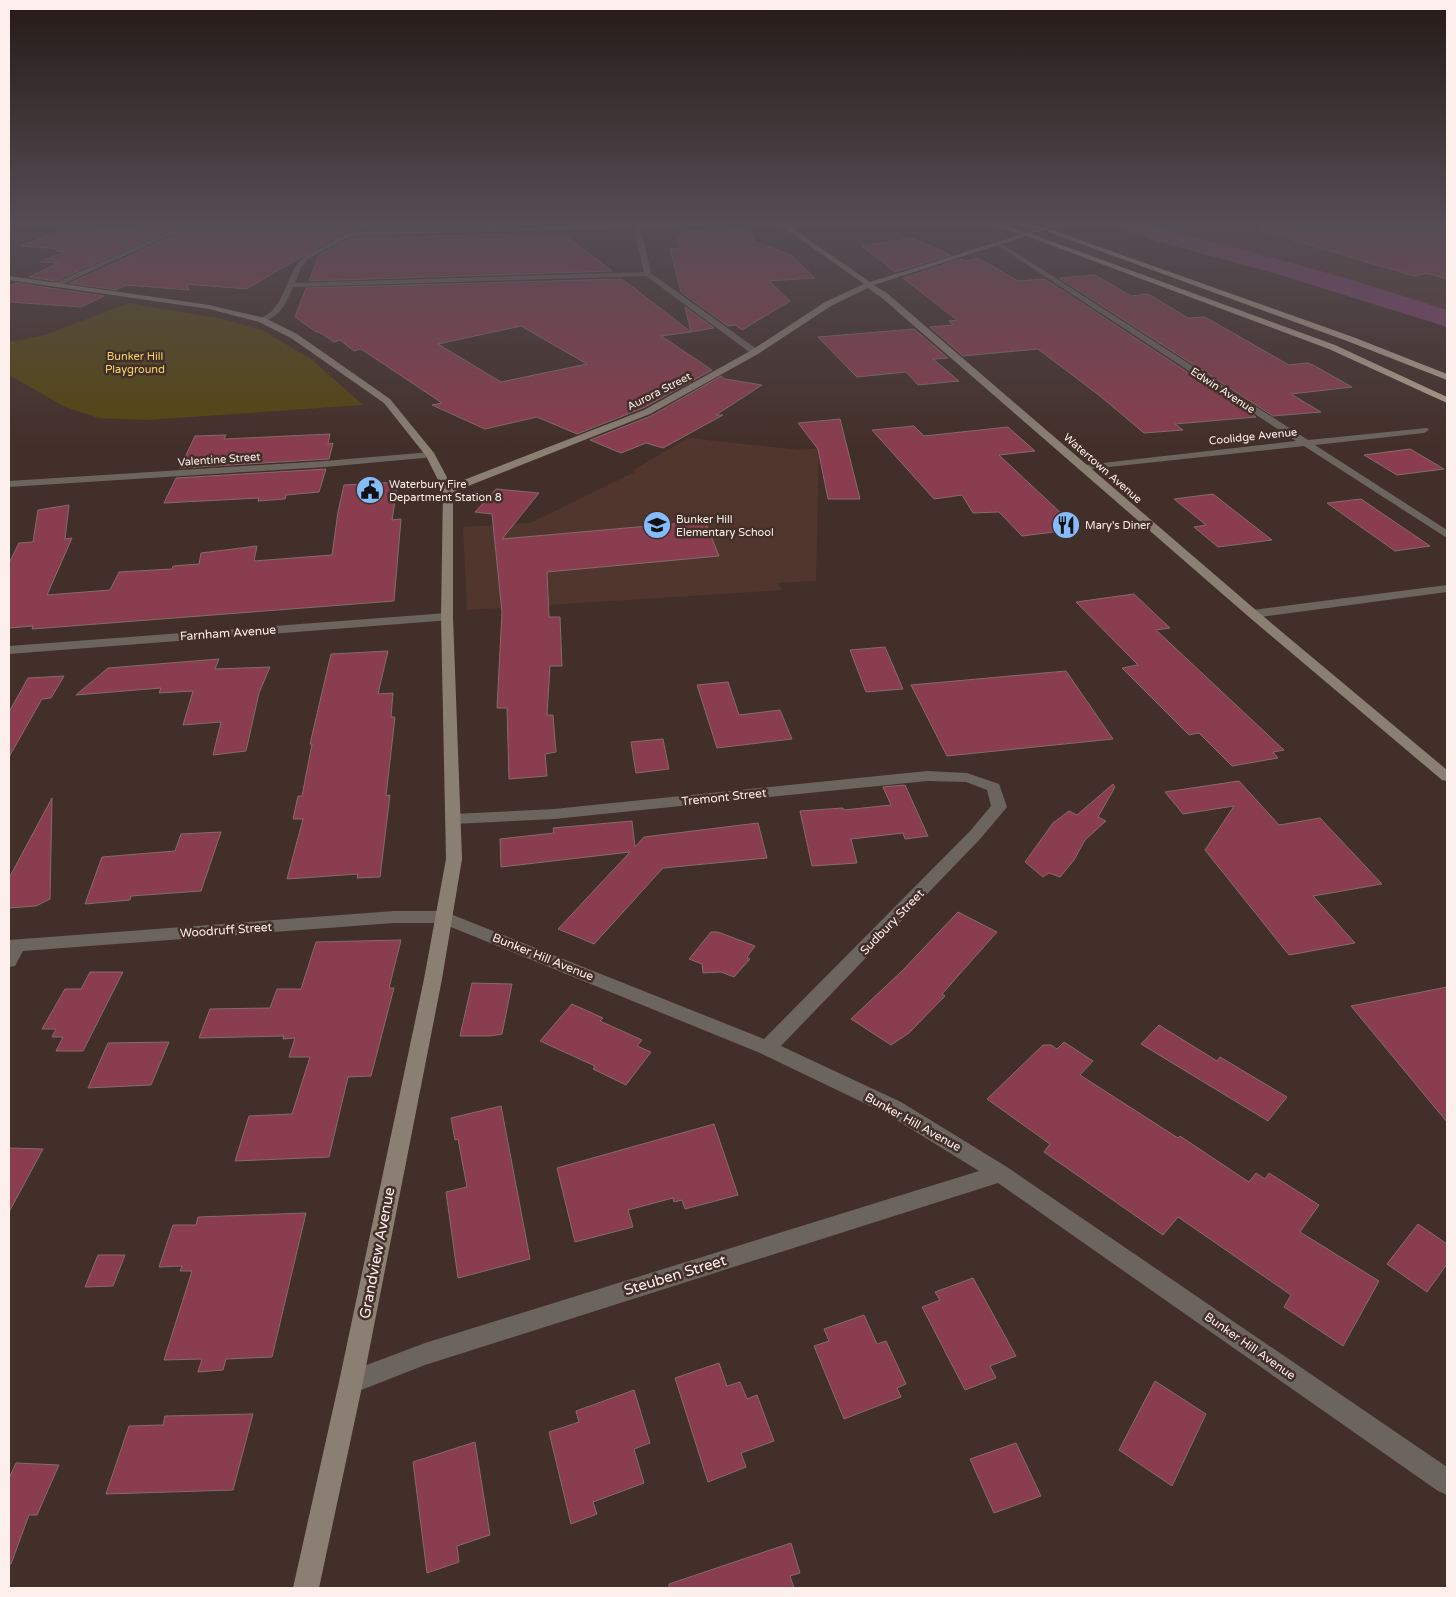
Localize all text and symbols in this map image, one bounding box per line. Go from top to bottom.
park label: Bunker Hill Playground [105,350,165,376]
street label: Edwin Avenue [1188,365,1257,416]
street label: Aurora Street [625,370,693,413]
street label: Coolidge Avenue [1208,425,1298,448]
street label: Watertown Avenue [1061,431,1145,506]
street label: Valentine Street [177,450,261,469]
public building icon: Waterbury Fire Department Station 8 [355,475,385,505]
place label: Waterbury Fire Department Station 8 [389,478,502,504]
school or university icon: Bunker Hill Elementary School [642,510,672,540]
restaurant icon: Mary's Diner [1051,510,1081,540]
place label: Bunker Hill Elementary School [676,513,774,539]
place label: Mary's Diner [1085,519,1151,532]
street label: Farnham Avenue [180,623,277,643]
street label: Tremont Street [681,786,768,808]
street label: Sudbury Street [857,886,927,958]
street label: Woodruff Street [179,920,273,940]
street label: Bunker Hill Avenue [490,930,596,984]
street label: Bunker Hill Avenue [862,1090,964,1154]
street label: Grandview Avenue [355,1186,399,1320]
street label: Steuben Street [622,1251,729,1299]
street label: Bunker Hill Avenue [1202,1309,1298,1383]

